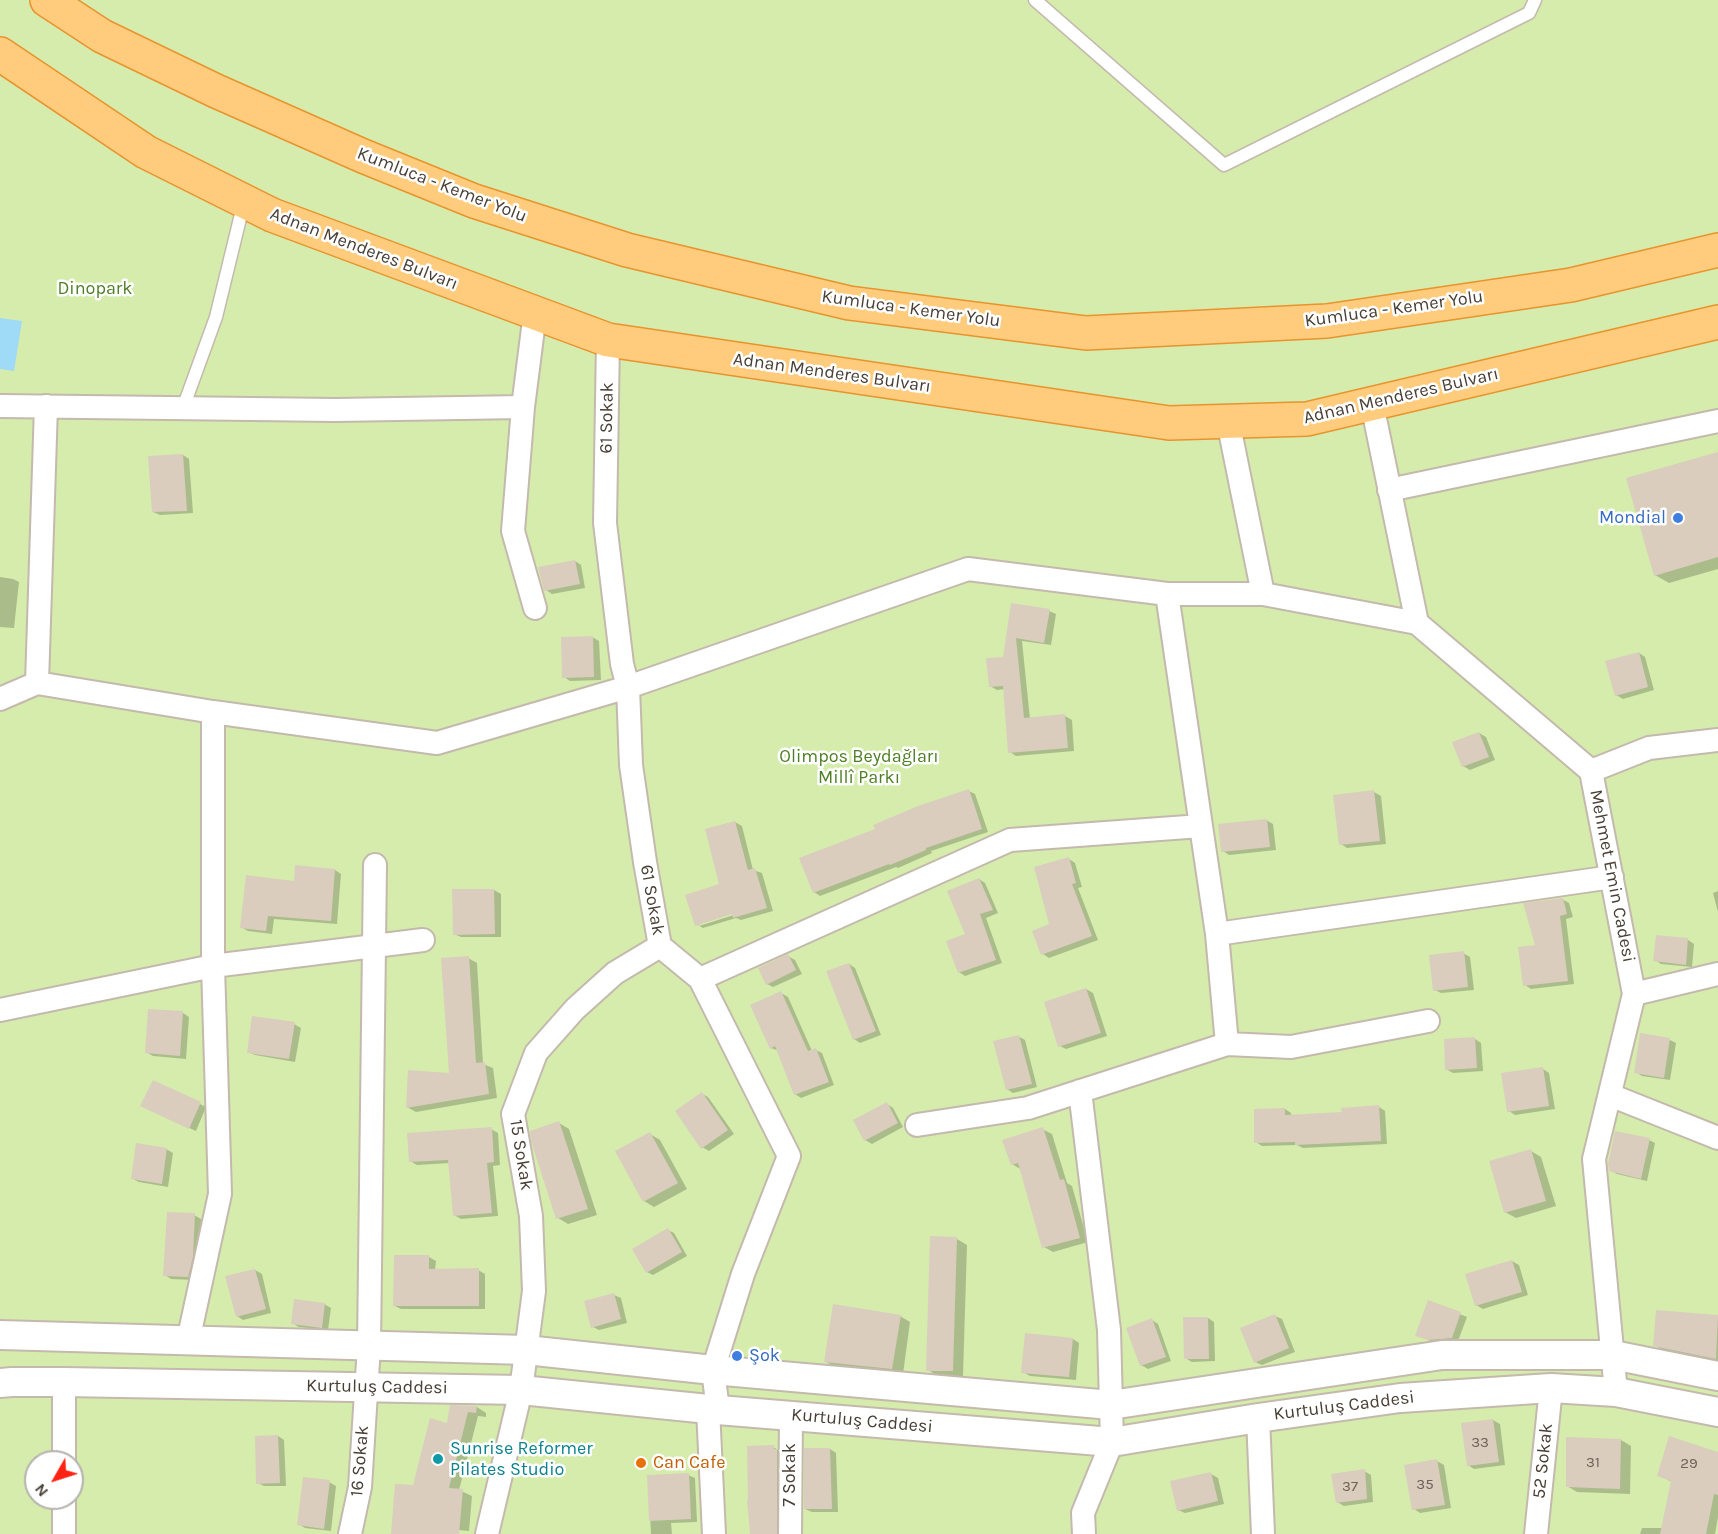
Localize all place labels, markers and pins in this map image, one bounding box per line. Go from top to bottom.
place label: Mondial [1599,507,1666,529]
marker: Mondial [1671,511,1685,525]
place label: Şok [749,1345,780,1367]
marker: Şok [730,1349,744,1363]
place label: Sunrise Reformer Pilates Studio [450,1438,593,1480]
marker: Sunrise Reformer Pilates Studio [431,1452,445,1466]
place label: Can Cafe [653,1452,725,1474]
marker: Can Cafe [634,1456,648,1470]

